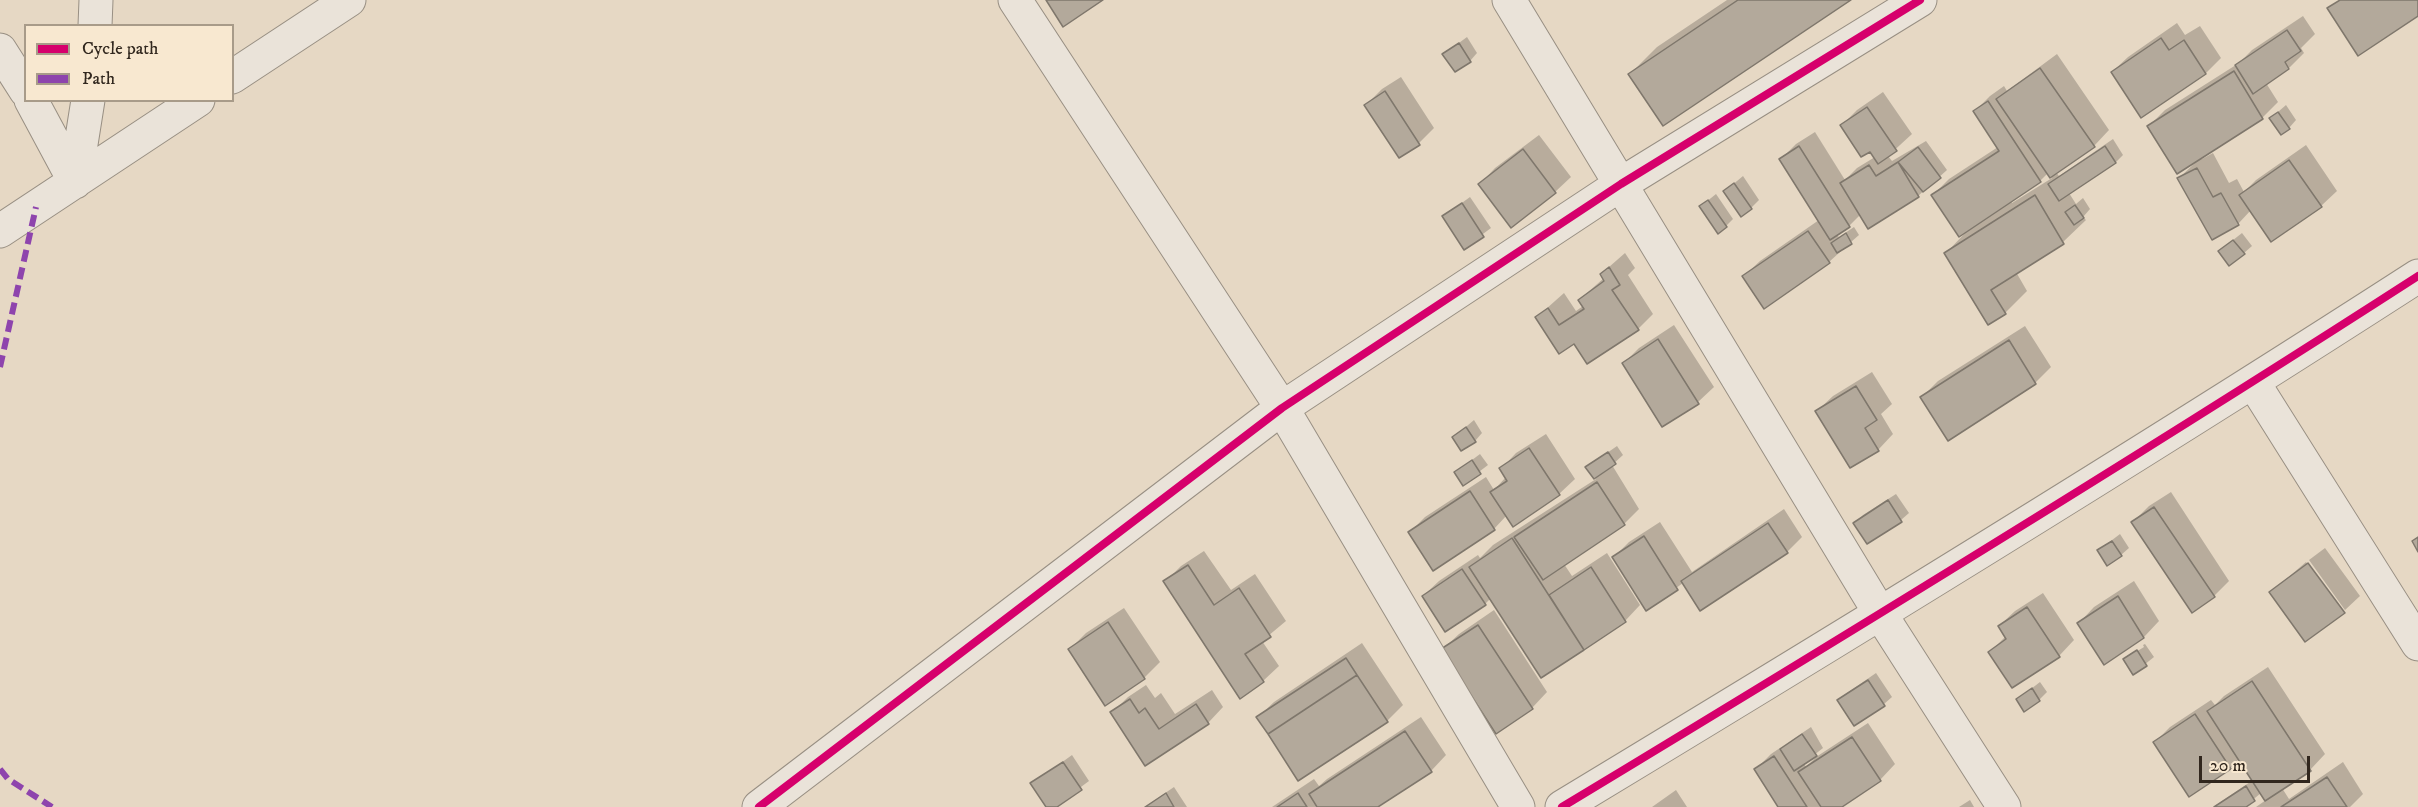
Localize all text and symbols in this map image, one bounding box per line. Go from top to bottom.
legend [24,24,234,102]
text: Cycle path [82,38,159,60]
text: Path [82,68,115,90]
scale bar [2202,744,2313,782]
text: 20 m [2210,755,2246,777]

